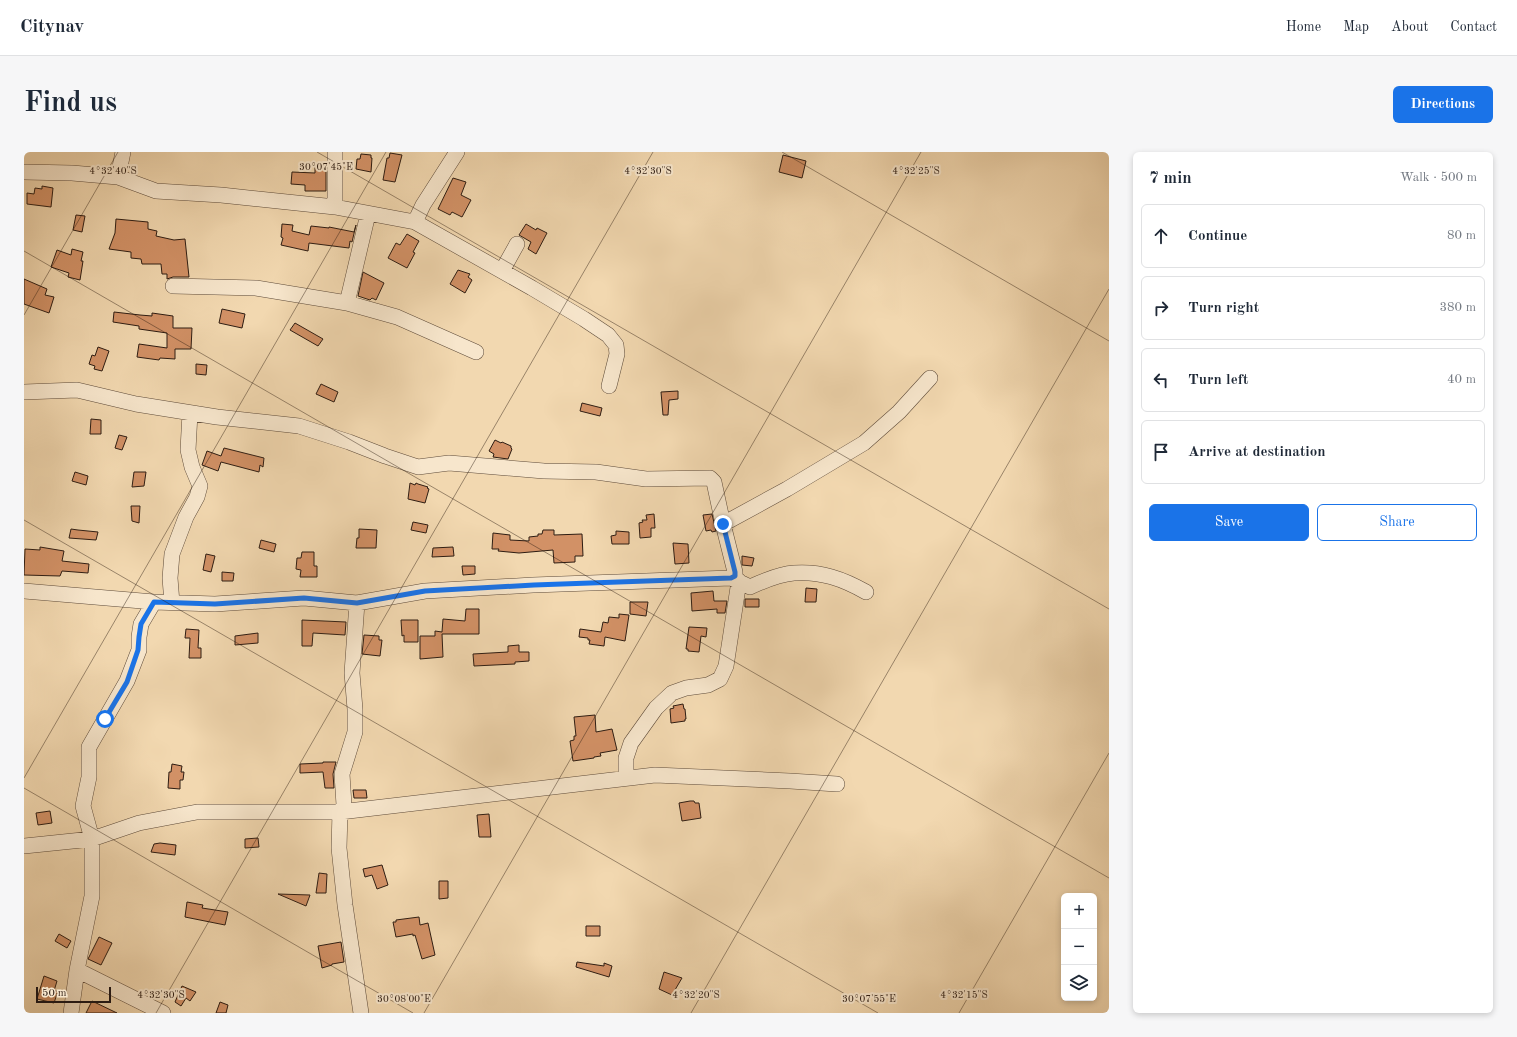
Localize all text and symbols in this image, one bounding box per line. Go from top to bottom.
text: Citynav [20,18,84,37]
text: Home [1286,20,1321,34]
text: Map [1343,20,1369,34]
text: About [1391,20,1428,34]
text: Contact [1450,20,1497,34]
button: Directions [1393,86,1493,123]
text: Find us [24,90,117,118]
text: 30°07'45"E [299,162,353,172]
text: 4°32'40"S [89,166,137,176]
text: 4°32'30"S [624,166,672,176]
text: 4°32'25"S [892,166,940,176]
text: 7 min [1149,170,1192,187]
text: Walk · 500 m [1400,171,1477,184]
icon: ahead [1150,225,1172,247]
text: Continue [1188,229,1247,244]
text: 80 m [1447,229,1476,242]
icon: right [1150,297,1172,319]
text: Turn right [1188,301,1259,316]
text: 380 m [1439,301,1476,314]
icon: left [1150,369,1172,391]
text: Turn left [1188,373,1248,388]
text: 40 m [1447,373,1476,386]
icon: arrive [1150,441,1172,463]
text: Arrive at destination [1188,445,1326,460]
button: Save [1149,504,1309,541]
button: Share [1317,504,1477,541]
route end [714,515,732,533]
route start [96,710,114,728]
map controls [1061,893,1097,1001]
button: + [1061,893,1097,929]
button: − [1061,929,1097,965]
button: layers [1061,965,1097,1001]
scale bar [36,985,111,1004]
text: 50 m [42,988,67,999]
text: 4°32'30"S [137,990,185,1000]
text: 4°32'20"S [672,990,720,1000]
text: 4°32'15"S [940,990,988,1000]
text: 30°08'00"E [377,994,431,1004]
text: 30°07'55"E [842,994,896,1004]

